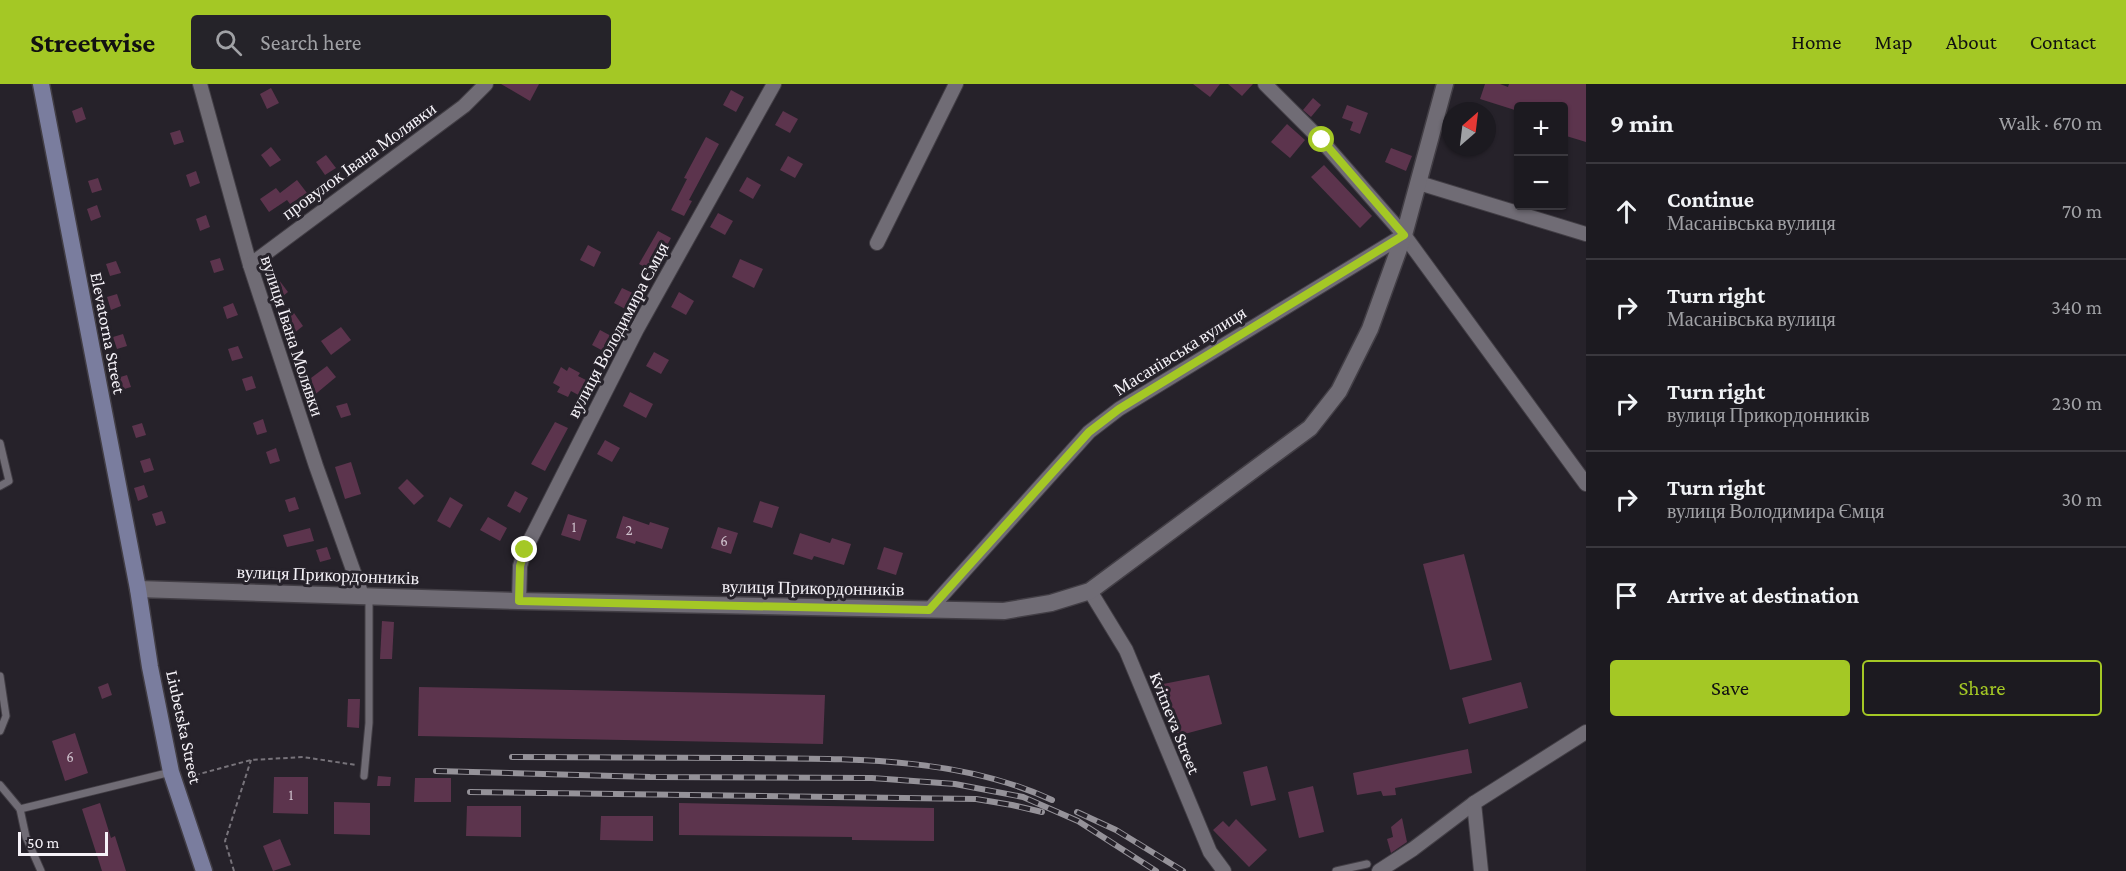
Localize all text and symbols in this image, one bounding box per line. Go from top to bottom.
search box [191,15,611,69]
icon: search [212,26,245,59]
text: Streetwise [30,27,155,58]
text: Search here [260,30,361,55]
text: Home [1791,30,1841,54]
text: Map [1874,30,1913,54]
text: About [1946,30,1997,54]
text: Contact [2030,30,2096,54]
street label: провулок Івана Молявки [278,98,440,224]
north arrow [1442,102,1496,156]
map controls [1514,102,1568,210]
button: + [1514,102,1568,156]
text: 9 min [1610,109,1674,138]
text: Walk · 670 m [1999,112,2102,134]
route start [1308,126,1334,152]
button: − [1514,156,1568,210]
text: Continue [1667,187,1754,212]
icon: ahead [1610,195,1643,228]
text: 70 m [2062,200,2102,222]
text: Масанівська вулиця [1667,212,1836,234]
street label: вулиця Володимира Ємця [563,239,673,421]
street label: вулиця Івана Молявки [257,253,328,419]
street label: Elevatorna Street [86,270,130,397]
text: Turn right [1667,283,1765,308]
icon: right [1610,291,1643,324]
text: 340 m [2051,296,2102,318]
street label: Масанівська вулиця [1110,302,1250,400]
text: Масанівська вулиця [1667,308,1836,330]
text: Turn right [1667,379,1765,404]
icon: right [1610,387,1643,420]
text: 230 m [2052,392,2102,414]
text: вулиця Прикордонників [1667,404,1870,426]
text: Turn right [1667,475,1765,500]
icon: right [1610,483,1643,516]
text: 30 m [2061,488,2102,510]
text: вулиця Володимира Ємця [1667,500,1884,522]
house number: 1 [572,519,577,535]
house number: 2 [625,522,633,538]
house number: 6 [720,533,728,549]
route end [511,536,537,562]
street label: вулиця Прикордонників [236,562,420,588]
street label: вулиця Прикордонників [722,576,904,600]
icon: arrive [1610,579,1643,612]
text: Arrive at destination [1667,583,1859,608]
button: Save [1610,660,1850,716]
button: Share [1862,660,2102,716]
street label: Liubetska Street [162,668,206,787]
street label: Kvitneva Street [1145,669,1205,778]
house number: 6 [66,749,74,765]
house number: 1 [289,787,294,803]
scale bar [18,829,108,856]
text: 50 m [27,834,59,851]

